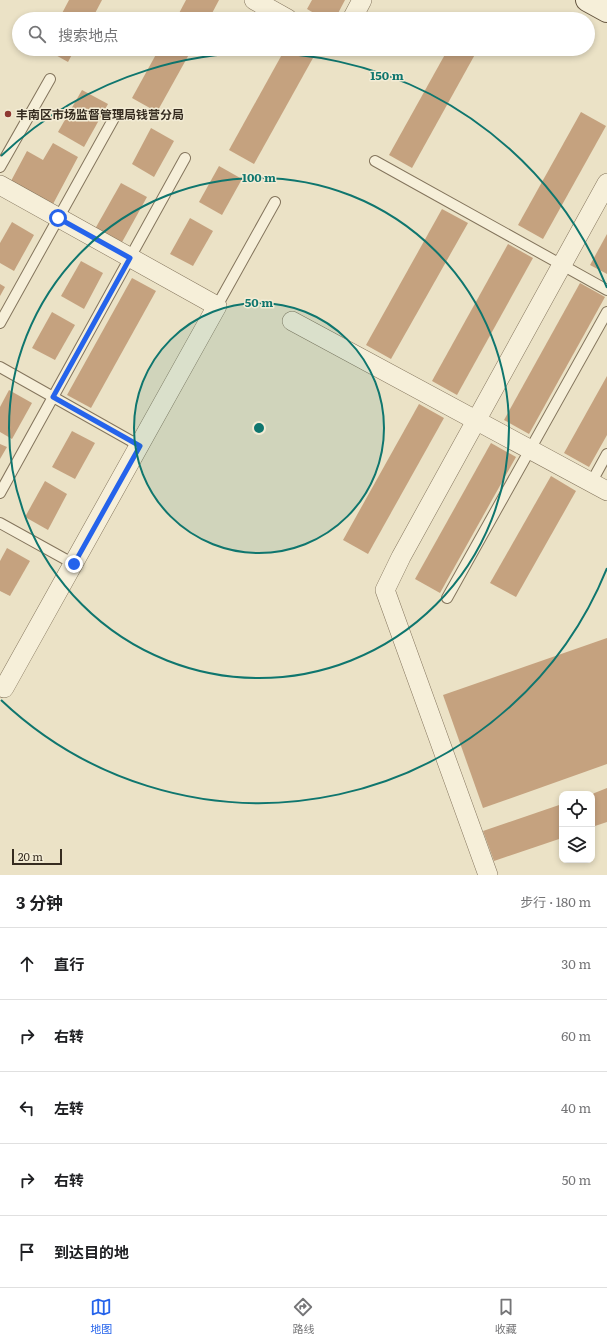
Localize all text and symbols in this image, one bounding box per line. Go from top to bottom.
search box [12,12,595,56]
icon: search [26,23,48,45]
text: 搜索地点 [58,23,118,46]
text: 150 m [370,66,404,84]
place label: 丰南区市场监督管理局钱营分局 [16,105,184,123]
marker: 丰南区市场监督管理局钱营分局 [3,109,13,119]
text: 100 m [242,168,276,186]
route start [49,209,67,227]
text: 50 m [245,293,273,311]
centre of rings [252,421,266,435]
route end [65,555,83,573]
map controls [559,791,595,863]
button: locate [559,791,595,827]
button: layers [559,827,595,863]
scale bar [12,847,62,866]
text: 20 m [18,848,43,864]
text: 3 分钟 [16,889,63,914]
text: 步行 · 180 m [520,892,591,911]
text: 直行 [54,952,84,975]
icon: ahead [16,953,38,975]
text: 30 m [561,954,591,973]
text: 右转 [54,1024,84,1047]
icon: right [16,1025,38,1047]
text: 60 m [561,1026,591,1045]
text: 左转 [54,1096,84,1119]
icon: left [16,1097,38,1119]
text: 40 m [561,1098,591,1117]
text: 右转 [54,1168,84,1191]
icon: right [16,1169,38,1191]
text: 50 m [562,1170,591,1189]
text: 到达目的地 [54,1240,129,1263]
icon: arrive [16,1241,38,1263]
tab: 地图 [90,1296,112,1336]
tab: 路线 [292,1296,314,1336]
tab: 收藏 [495,1296,517,1336]

